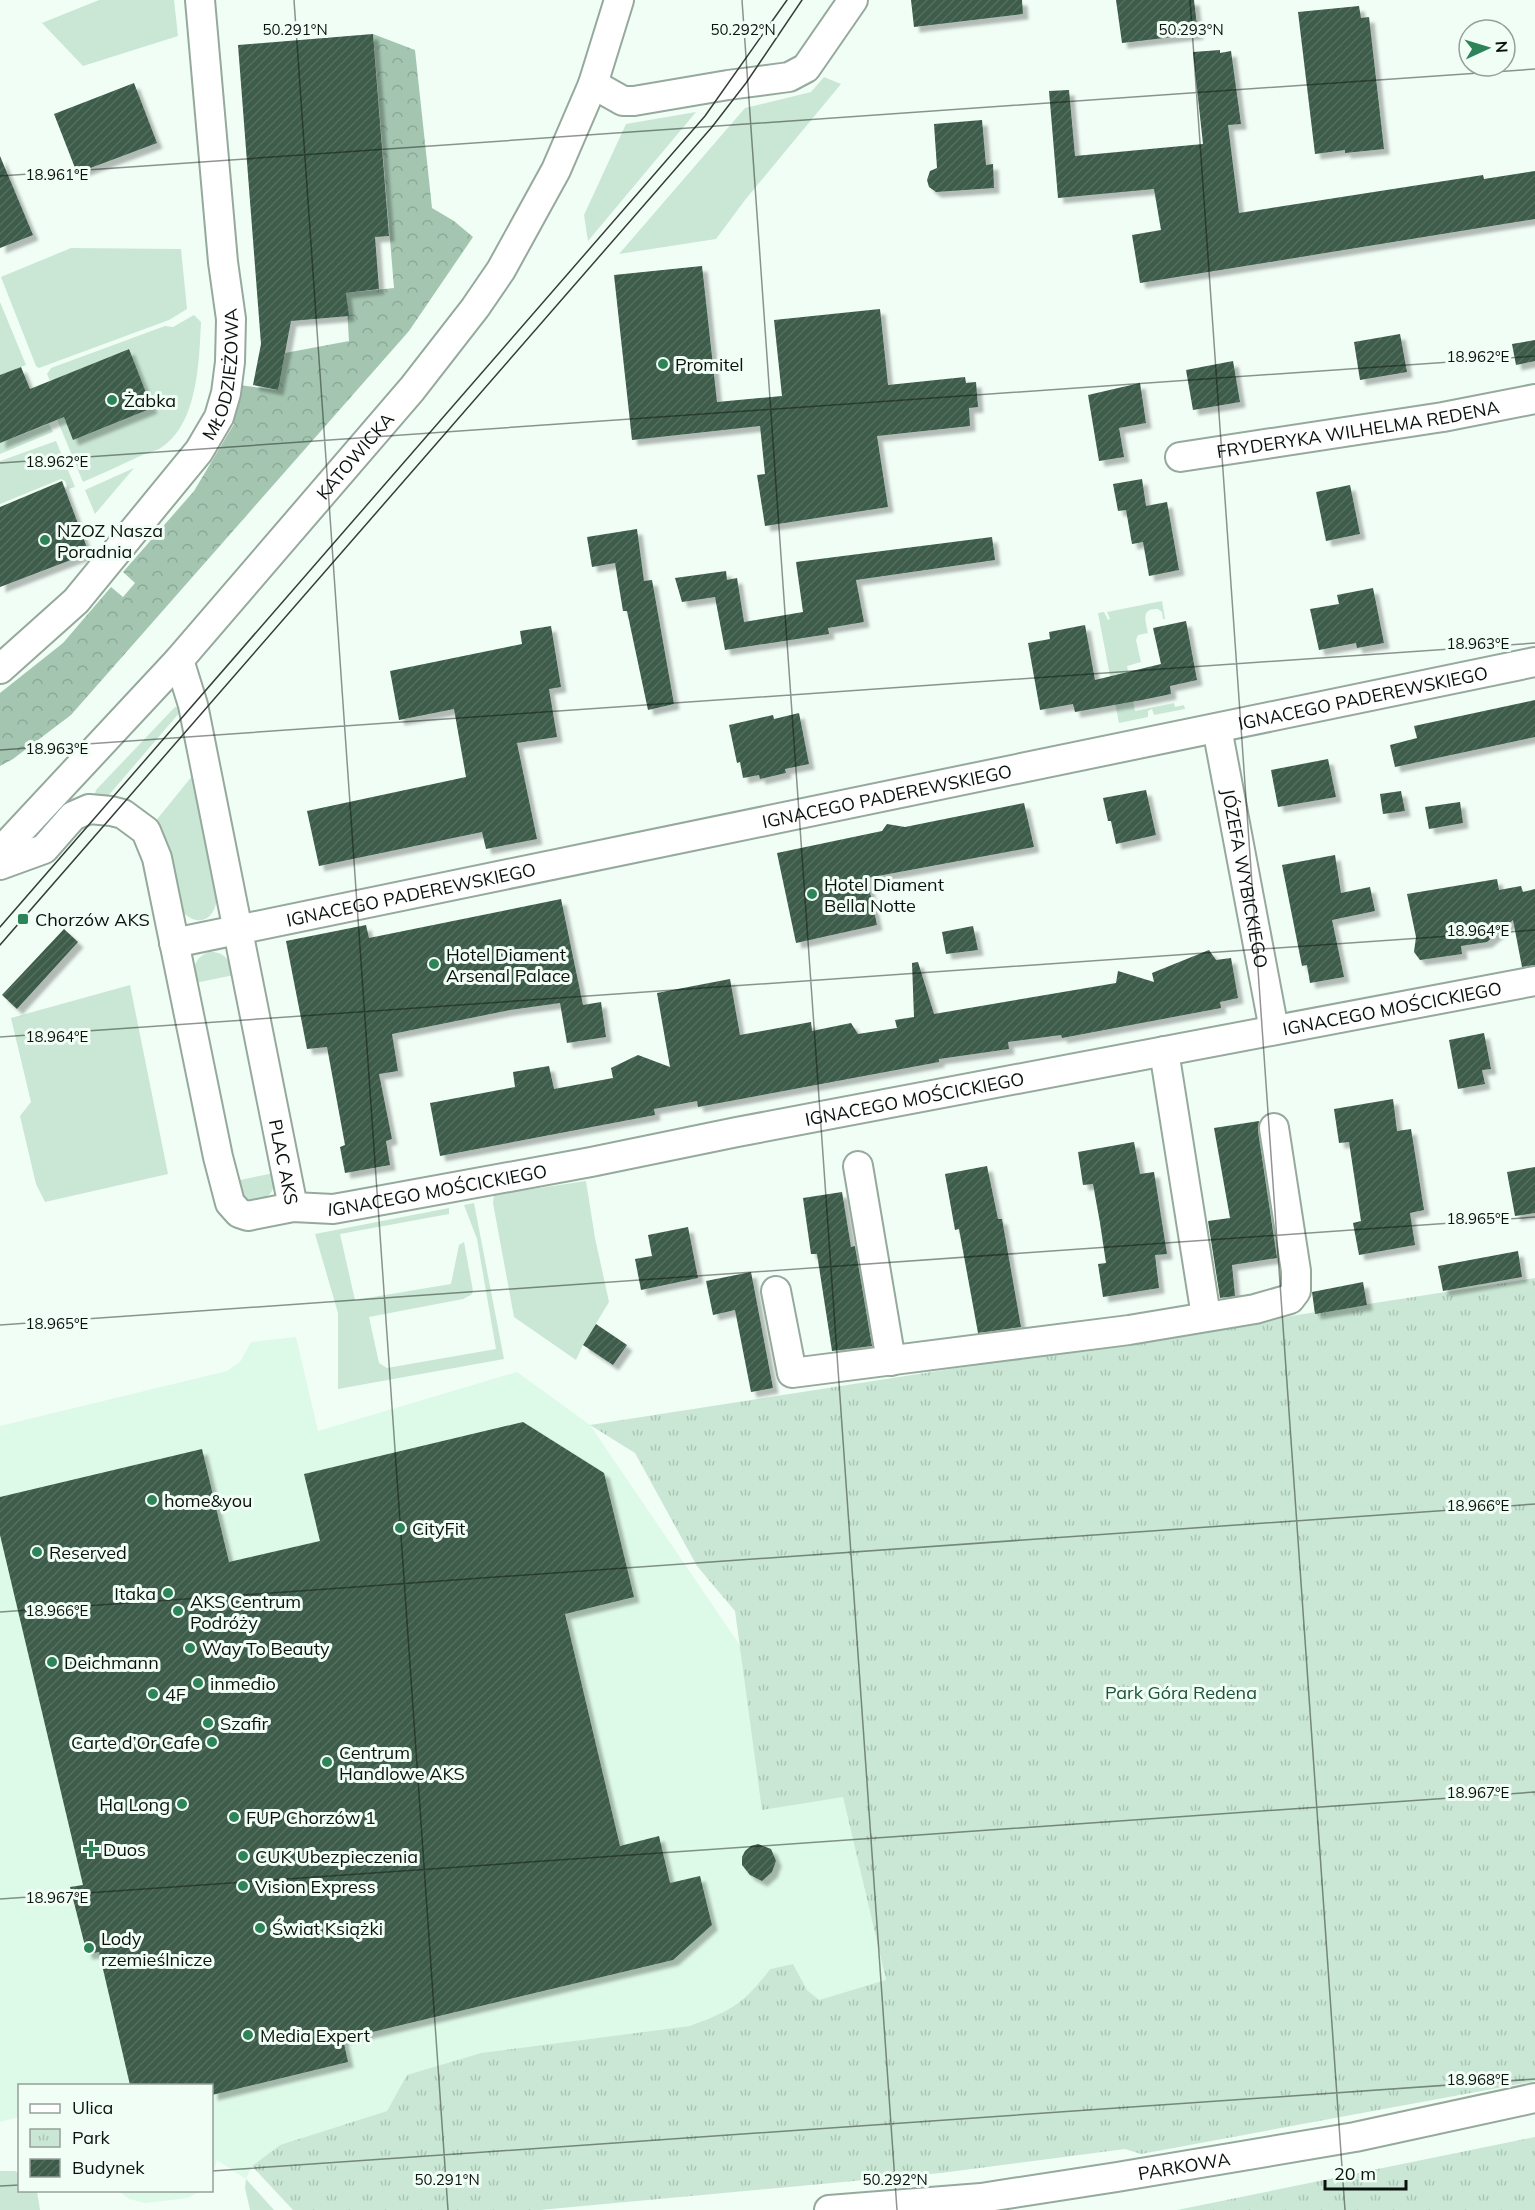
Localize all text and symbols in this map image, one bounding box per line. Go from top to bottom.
north arrow [1457,18,1517,78]
text: 50.291°N [262,20,328,39]
text: 50.292°N [710,20,776,39]
text: 50.293°N [1158,20,1224,39]
text: N [1492,40,1512,54]
text: 18.961°E [26,165,89,184]
street label: MŁODZIEŻOWA [197,307,243,444]
text: 18.962°E [1447,347,1510,366]
place label: Promitel [675,353,744,376]
marker: Promitel [656,357,670,371]
place label: Żabka [124,389,176,412]
marker: Żabka [105,393,119,407]
street label: FRYDERYKA WILHELMA REDENA [1215,395,1501,463]
street label: KATOWICKA [311,407,399,504]
text: 18.962°E [26,452,89,471]
place label: NZOZ Nasza Poradnia [57,519,163,563]
marker: NZOZ Nasza Poradnia [38,533,52,547]
text: 18.963°E [1447,634,1510,653]
street label: IGNACEGO PADEREWSKIEGO [1236,661,1490,735]
text: 18.963°E [26,739,89,758]
street label: IGNACEGO PADEREWSKIEGO [760,759,1014,833]
street label: JÓZEFA WYBICKIEGO [1217,787,1274,970]
street label: IGNACEGO PADEREWSKIEGO [284,857,538,931]
place label: Hotel Diament Bella Notte [824,873,944,917]
marker: Hotel Diament Bella Notte [805,887,819,901]
place label: Chorzów AKS [35,908,150,931]
marker: Chorzów AKS [16,912,30,926]
text: 18.964°E [1447,921,1510,940]
place label: Hotel Diament Arsenal Palace [446,943,570,987]
marker: Hotel Diament Arsenal Palace [427,957,441,971]
street label: IGNACEGO MOŚCICKIEGO [1281,976,1504,1040]
text: 18.964°E [26,1027,89,1046]
street label: IGNACEGO MOŚCICKIEGO [803,1066,1026,1130]
street label: PLAC AKS [264,1117,304,1207]
street label: IGNACEGO MOŚCICKIEGO [327,1159,549,1220]
text: 18.965°E [1447,1209,1510,1228]
text: 18.965°E [26,1314,89,1333]
place label: home&you [164,1489,252,1512]
marker: home&you [145,1493,159,1507]
text: 18.966°E [1447,1496,1510,1515]
place label: CityFit [412,1517,465,1540]
marker: CityFit [393,1521,407,1535]
place label: Reserved [49,1541,127,1564]
marker: Reserved [30,1545,44,1559]
place label: Itaka [114,1582,156,1605]
marker: Itaka [161,1586,175,1600]
place label: AKS Centrum Podróży [190,1590,301,1634]
text: 18.966°E [26,1601,89,1620]
marker: AKS Centrum Podróży [171,1604,185,1618]
place label: Way To Beauty [202,1637,330,1660]
marker: Way To Beauty [183,1641,197,1655]
place label: Deichmann [64,1651,159,1674]
marker: Deichmann [45,1655,59,1669]
place label: inmedio [210,1672,276,1695]
marker: inmedio [191,1676,205,1690]
park label: Park Góra Redena [1105,1681,1257,1704]
place label: 4F [165,1683,186,1706]
marker: 4F [146,1687,160,1701]
place label: Szafir [220,1712,269,1735]
marker: Szafir [201,1716,215,1730]
place label: Carte d’Or Cafe [71,1731,200,1754]
marker: Carte d’Or Cafe [205,1735,219,1749]
place label: Centrum Handlowe AKS [339,1741,465,1785]
marker: Centrum Handlowe AKS [320,1755,334,1769]
text: 18.967°E [1447,1783,1510,1802]
place label: Ha Long [99,1793,170,1816]
marker: Ha Long [175,1797,189,1811]
place label: FUP Chorzów 1 [246,1806,376,1829]
marker: FUP Chorzów 1 [227,1810,241,1824]
place label: Duos [103,1838,146,1861]
marker: Duos [84,1842,98,1856]
place label: CUK Ubezpieczenia [255,1845,418,1868]
marker: CUK Ubezpieczenia [236,1849,250,1863]
place label: Vision Express [255,1875,376,1898]
marker: Vision Express [236,1879,250,1893]
text: 18.967°E [26,1888,89,1907]
place label: Świat Książki [272,1917,383,1940]
marker: Świat Książki [253,1921,267,1935]
place label: Lody rzemieślnicze [101,1927,212,1971]
marker: Lody rzemieślnicze [82,1941,96,1955]
place label: Media Expert [260,2024,370,2047]
marker: Media Expert [241,2028,255,2042]
text: 18.968°E [1447,2070,1510,2089]
legend [18,2084,213,2192]
text: Ulica [72,2096,113,2119]
text: Park [72,2126,111,2149]
street label: PARKOWA [1136,2147,1232,2185]
scale bar [1325,2153,1406,2191]
text: Budynek [72,2156,145,2179]
text: 20 m [1334,2162,1376,2185]
text: 50.291°N [414,2170,480,2189]
text: 50.292°N [862,2170,928,2189]

